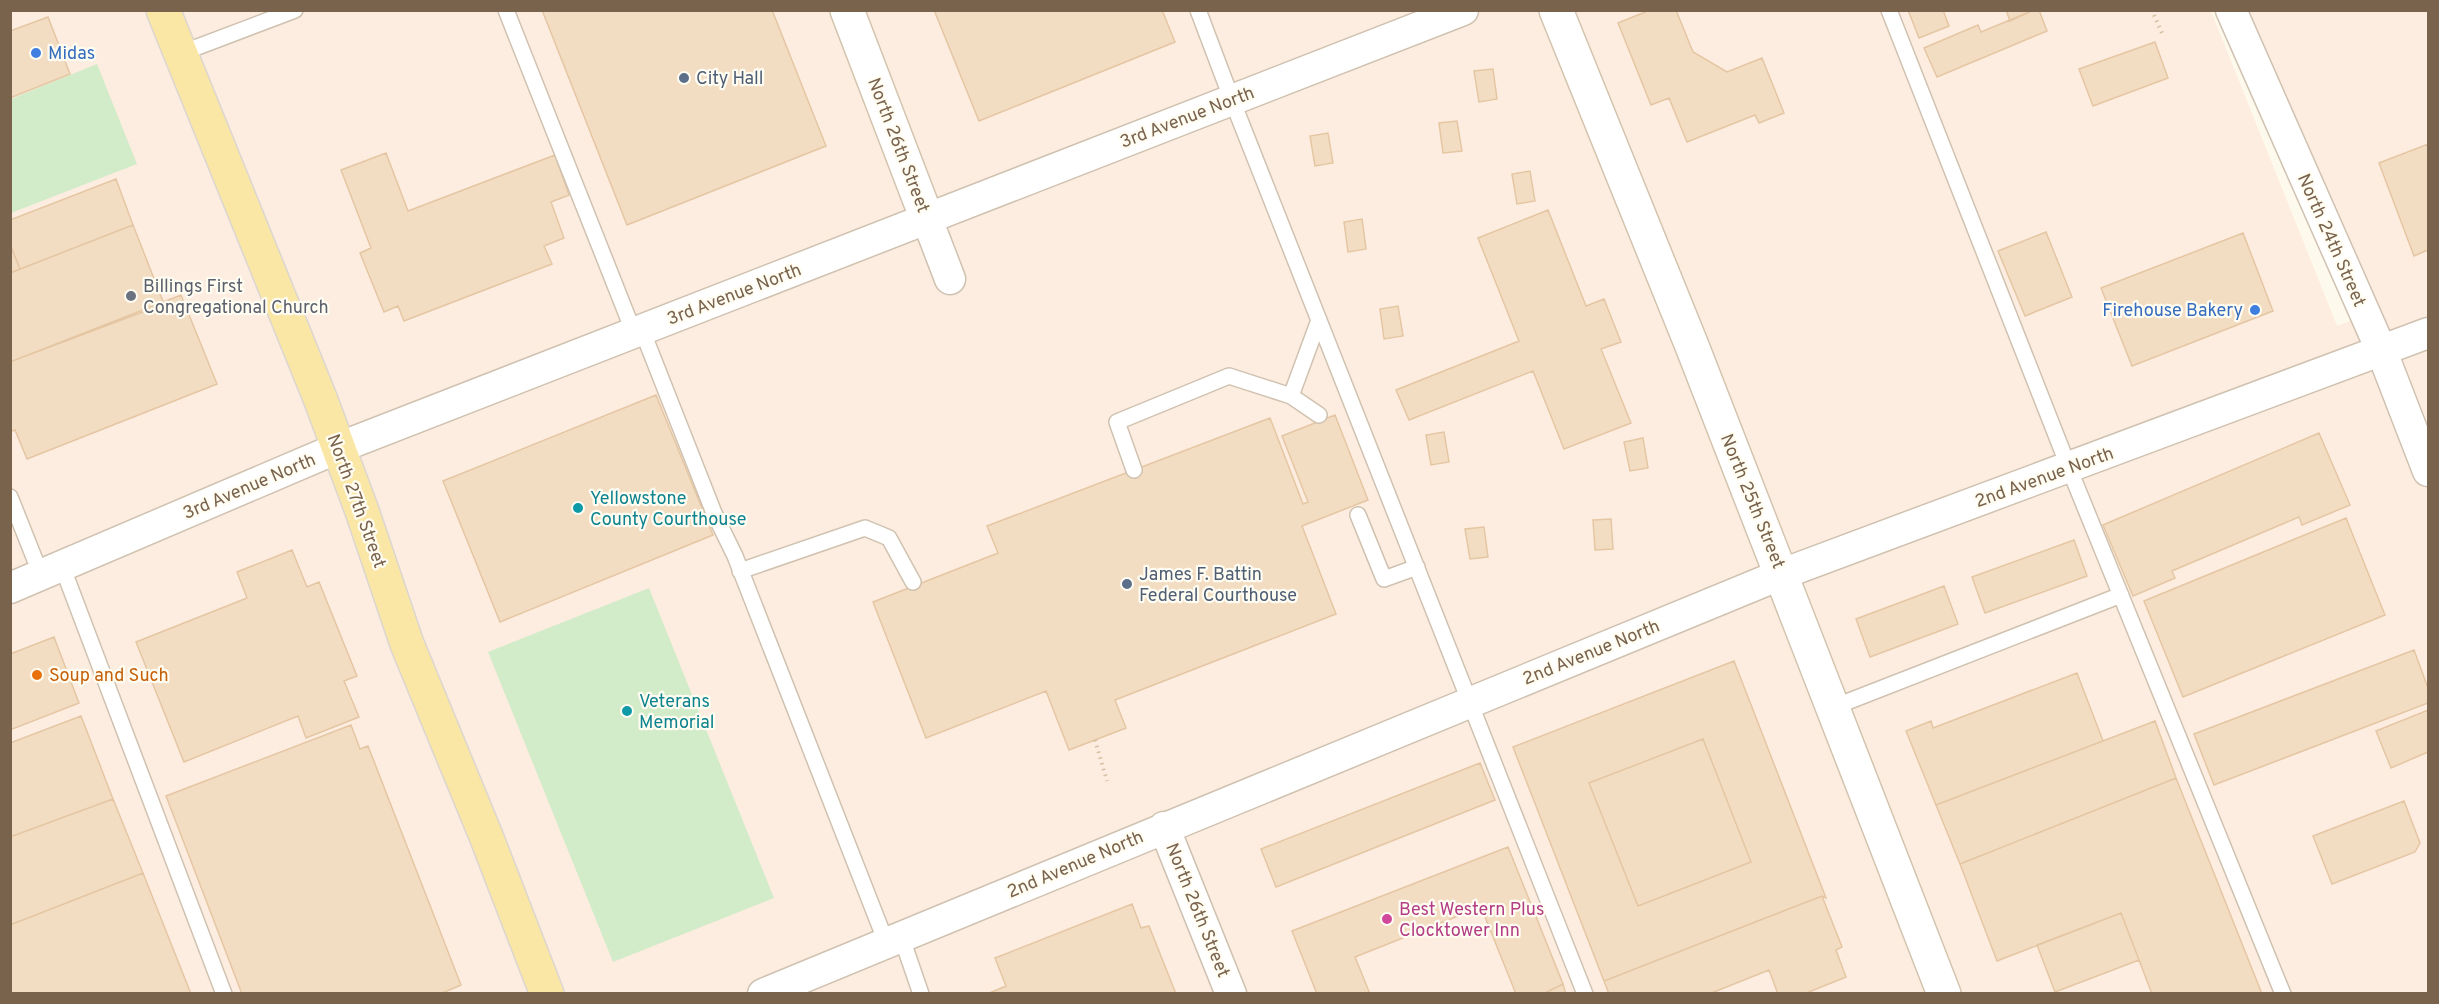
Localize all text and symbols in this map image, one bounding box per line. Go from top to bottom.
place label: Midas [48,43,95,66]
marker: Midas [29,46,43,60]
place label: City Hall [696,68,763,91]
marker: City Hall [677,71,691,85]
street label: North 26th Street [861,75,934,216]
street label: 3rd Avenue North [1117,82,1258,155]
street label: North 24th Street [2291,171,2370,311]
street label: 3rd Avenue North [664,259,805,332]
place label: Billings First Congregational Church [143,276,329,320]
marker: Billings First Congregational Church [124,289,138,303]
place label: Firehouse Bakery [2102,300,2243,323]
marker: Firehouse Bakery [2248,303,2262,317]
street label: North 27th Street [321,431,390,572]
street label: North 25th Street [1714,431,1789,572]
street label: 2nd Avenue North [1972,443,2117,514]
street label: 3rd Avenue North [180,449,319,526]
place label: Yellowstone County Courthouse [590,488,746,532]
marker: Yellowstone County Courthouse [571,501,585,515]
place label: James F. Battin Federal Courthouse [1139,564,1297,608]
marker: James F. Battin Federal Courthouse [1120,577,1134,591]
street label: 2nd Avenue North [1520,615,1664,691]
place label: Soup and Such [49,665,169,688]
marker: Soup and Such [30,668,44,682]
place label: Veterans Memorial [639,691,715,735]
marker: Veterans Memorial [620,704,634,718]
street label: 2nd Avenue North [1004,826,1147,904]
street label: North 26th Street [1159,840,1234,981]
place label: Best Western Plus Clocktower Inn [1399,899,1544,943]
marker: Best Western Plus Clocktower Inn [1380,912,1394,926]

